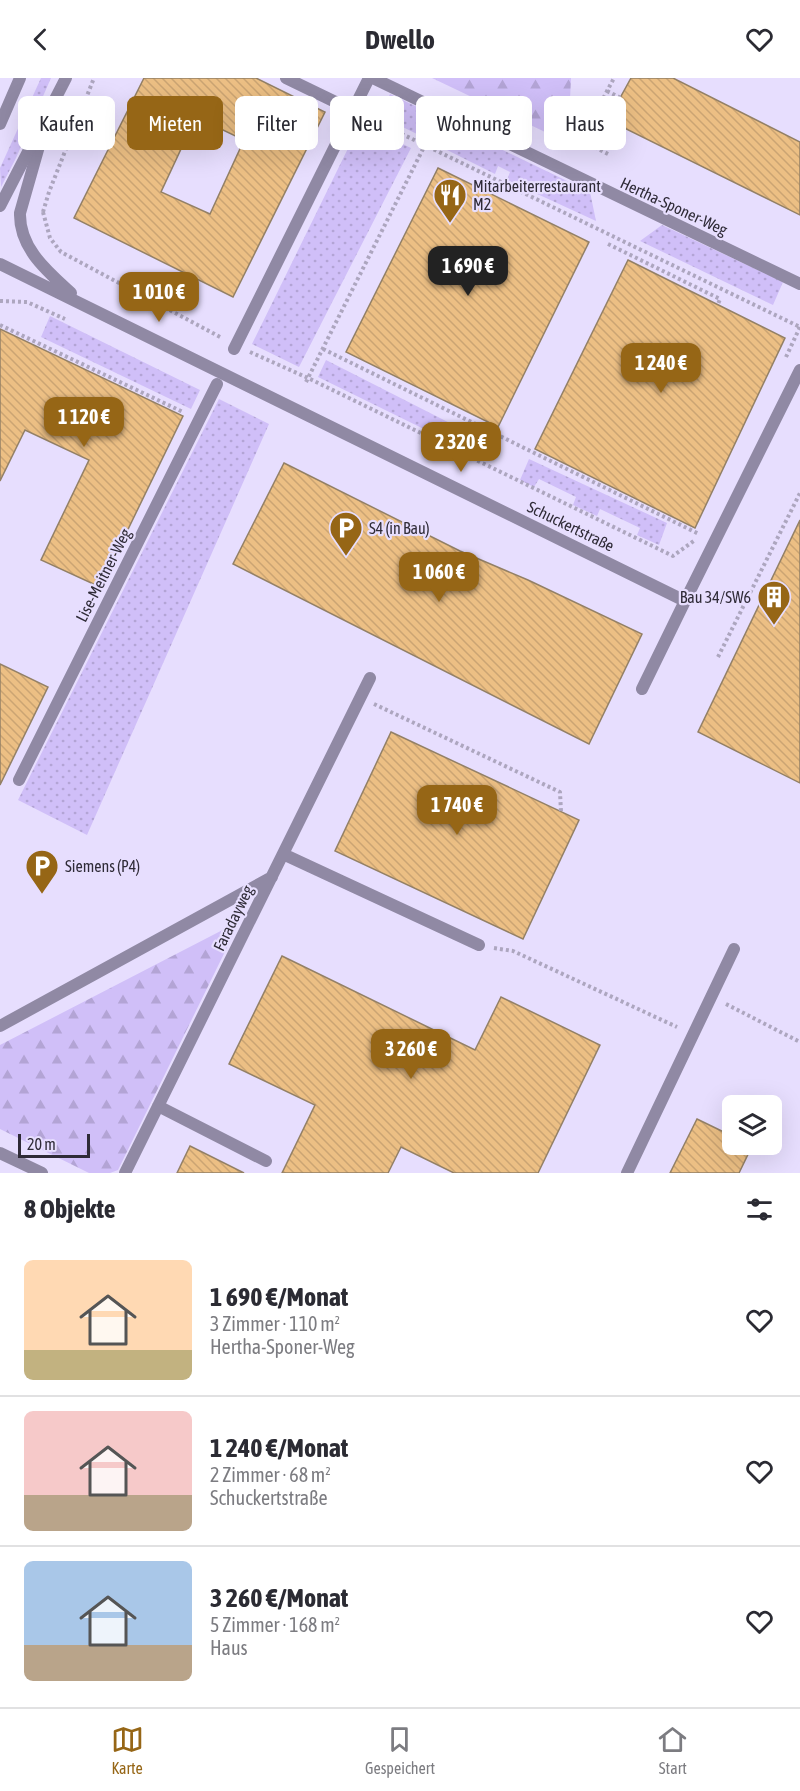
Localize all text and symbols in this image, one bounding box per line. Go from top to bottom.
icon: back [24,23,57,56]
icon: heart [743,23,776,56]
text: Dwello [365,24,435,55]
chip: Kaufen [18,96,115,150]
chip: Mieten [127,96,223,150]
chip: Filter [235,96,318,150]
chip: Neu [330,96,404,150]
chip: Wohnung [416,96,532,150]
chip: Haus [544,96,626,150]
street label: Hertha-Sponer-Weg [617,173,730,240]
restaurant icon: Mitarbeiterrestaurant M2 [432,177,468,224]
place label: Mitarbeiterrestaurant M2 [473,177,601,213]
pin: 1 690 € [413,246,523,297]
text: 1 690 € [442,254,494,277]
pin: 1 010 € [104,272,214,323]
text: 1 010 € [133,280,185,303]
pin: 1 240 € [606,343,716,394]
text: 1 240 € [635,351,687,374]
pin: 1 120 € [29,397,139,448]
text: 1 120 € [58,405,110,428]
pin: 2 320 € [406,422,516,473]
text: 2 320 € [435,430,487,453]
street label: Schuckertstraße [525,497,617,555]
parking icon: S4 (in Bau) [328,510,364,557]
place label: S4 (in Bau) [369,519,430,538]
street label: Lise-Meitner-Weg [72,525,135,625]
pin: 1 060 € [384,552,494,603]
text: 1 060 € [413,560,465,583]
building icon: Bau 34/SW6 [756,579,792,626]
place label: Bau 34/SW6 [680,588,751,606]
pin: 1 740 € [402,785,512,836]
text: 1 740 € [431,793,483,816]
parking icon: Siemens (P4) [24,848,60,895]
place label: Siemens (P4) [65,857,140,876]
street label: Faradayweg [209,882,258,954]
pin: 3 260 € [356,1029,466,1080]
text: 3 260 € [385,1037,437,1060]
map controls [722,1095,782,1155]
button: layers [722,1095,782,1155]
scale bar [18,1131,90,1158]
text: 20 m [27,1135,56,1153]
icon: filters [743,1193,776,1226]
text: 8 Objekte [24,1194,116,1224]
text: 1 690 €/Monat [210,1282,348,1312]
icon: home [72,1284,144,1356]
icon: heart [743,1304,776,1337]
text: 3 Zimmer · 110 m² [210,1312,340,1335]
text: Hertha-Sponer-Weg [210,1335,355,1358]
text: 1 240 €/Monat [210,1433,348,1463]
icon: home [72,1435,144,1507]
icon: heart [743,1455,776,1488]
text: 2 Zimmer · 68 m² [210,1463,331,1486]
text: Schuckertstraße [210,1486,328,1509]
text: 3 260 €/Monat [210,1583,348,1613]
icon: home [72,1585,144,1657]
icon: heart [743,1605,776,1638]
text: 5 Zimmer · 168 m² [210,1613,340,1636]
text: Haus [210,1636,248,1659]
tab: Karte [111,1723,144,1777]
tab: Gespeichert [365,1723,435,1777]
tab: Start [656,1723,689,1777]

